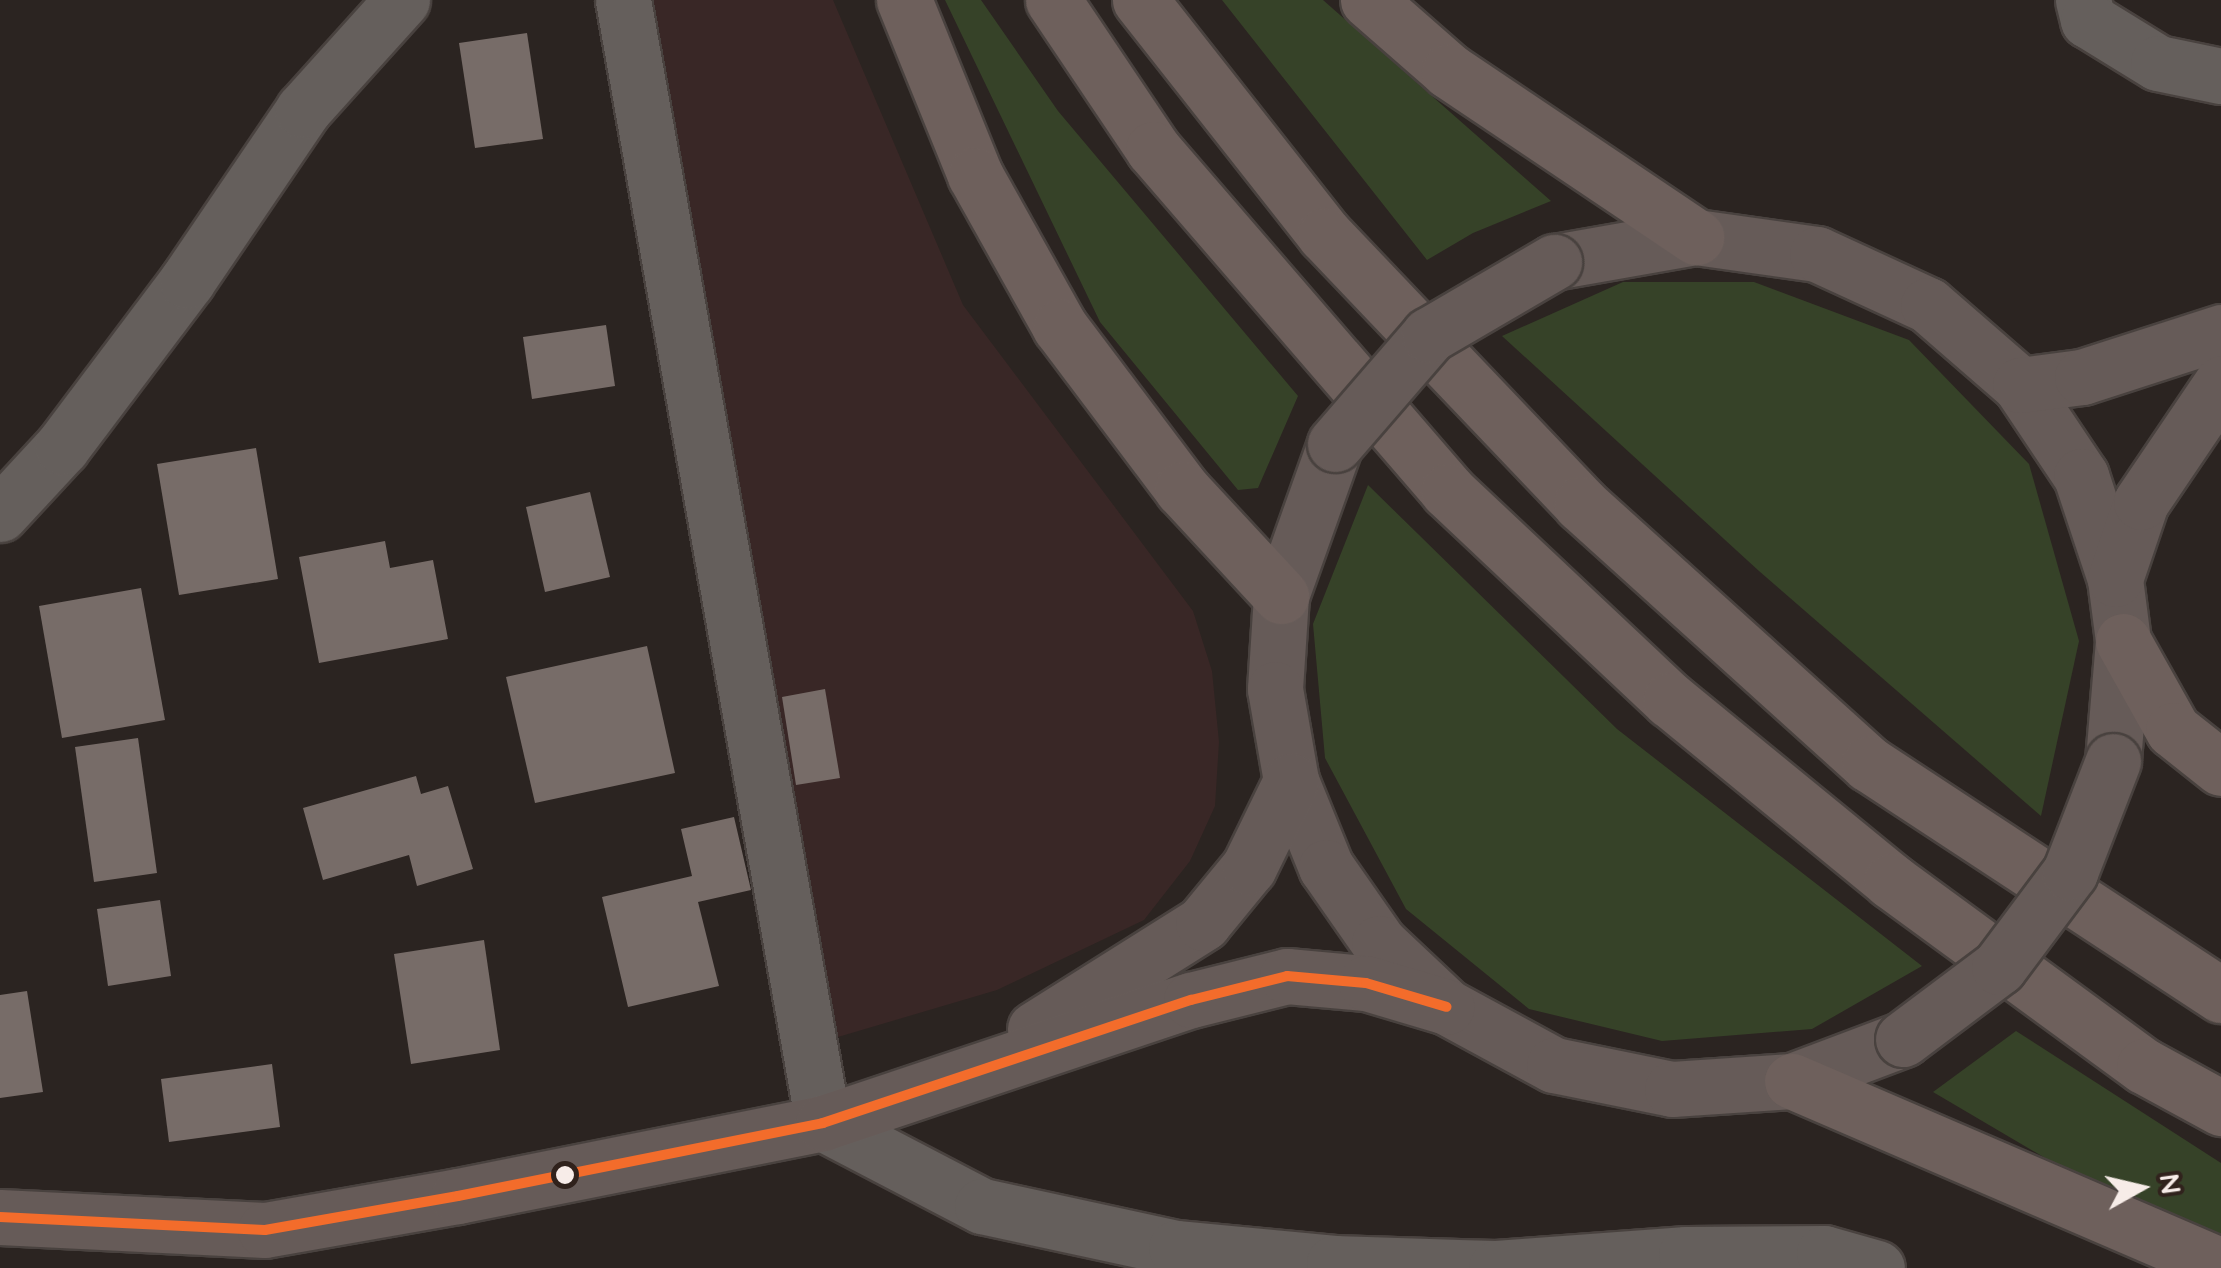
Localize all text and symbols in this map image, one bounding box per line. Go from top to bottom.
north arrow [2091,1138,2191,1238]
unlabelled marker [555,1165,575,1185]
text: N [2152,1171,2190,1196]

